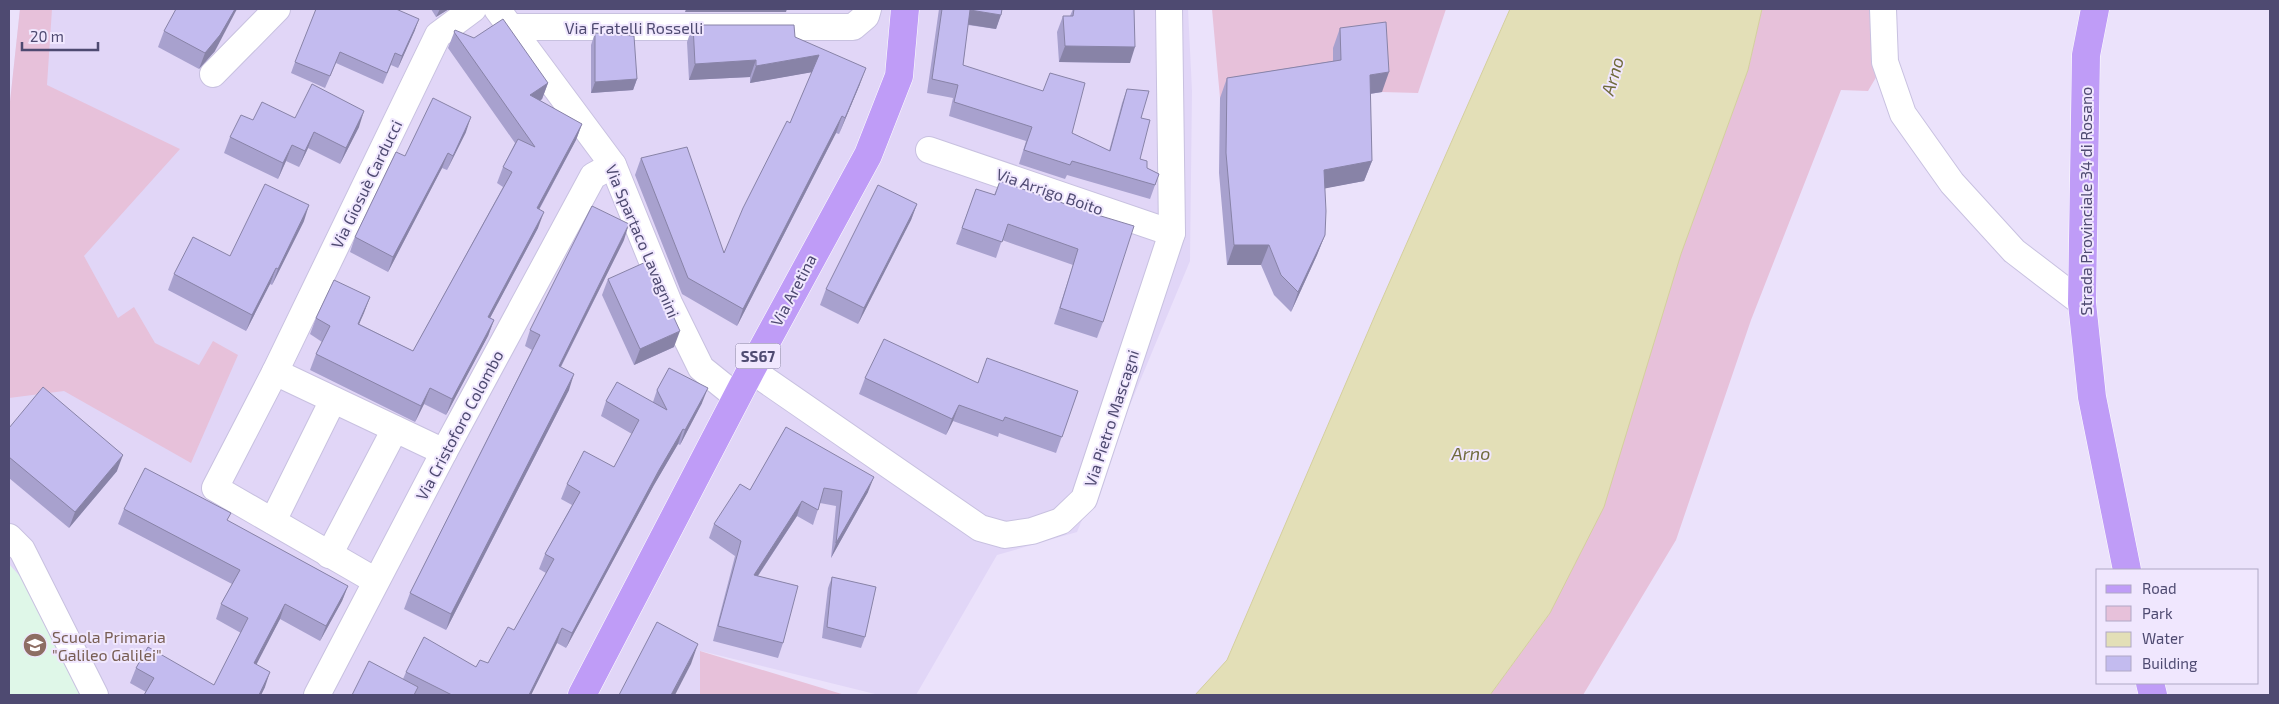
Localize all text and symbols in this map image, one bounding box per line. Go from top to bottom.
street label: Via Fratelli Rosselli [565,18,703,37]
scale bar [22,20,99,52]
text: 20 m [30,27,64,45]
water label: Arno [1596,54,1628,99]
street label: Strada Provinciale 34 di Rosano [2076,87,2095,315]
street label: Via Giosuè Carducci [327,117,405,251]
street label: Via Spartaco Lavagnini [602,162,684,320]
street label: Via Arrigo Boito [994,164,1106,218]
street label: Via Aretina [766,251,820,329]
road number: SS67 [736,344,780,368]
street label: Via Cristoforo Colombo [411,347,507,503]
street label: Via Pietro Mascagni [1080,347,1142,489]
water label: Arno [1451,442,1490,464]
legend [2096,569,2259,684]
text: Road [2142,579,2177,597]
text: Park [2142,604,2173,622]
place label: Scuola Primaria "Galileo Galilei" [52,627,166,664]
text: Water [2142,629,2184,647]
school or university icon: Scuola Primaria "Galileo Galilei" [22,632,48,658]
text: Building [2142,654,2198,672]

